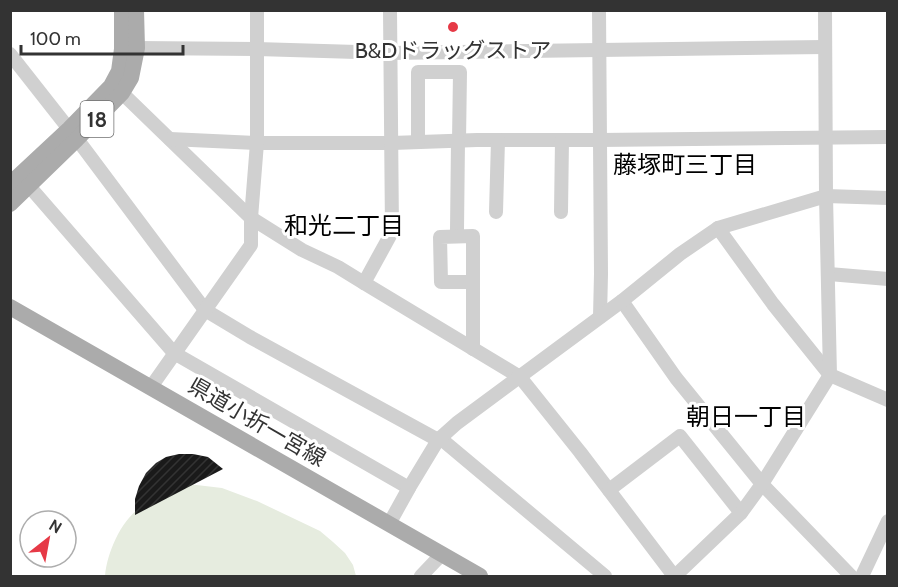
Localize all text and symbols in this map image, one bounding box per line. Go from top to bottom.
scale bar [21,18,183,56]
marker: B&Dドラッグストア [446,20,460,34]
text: 100 m [30,28,81,50]
place label: B&Dドラッグストア [355,37,551,64]
road number: 18 [80,101,114,137]
district label: 藤塚町三丁目 [613,150,757,179]
district label: 和光二丁目 [284,211,404,240]
street label: 県道小折一宮線 [184,372,330,472]
district label: 朝日一丁目 [686,402,806,431]
north arrow [18,509,78,569]
text: N [46,516,65,538]

